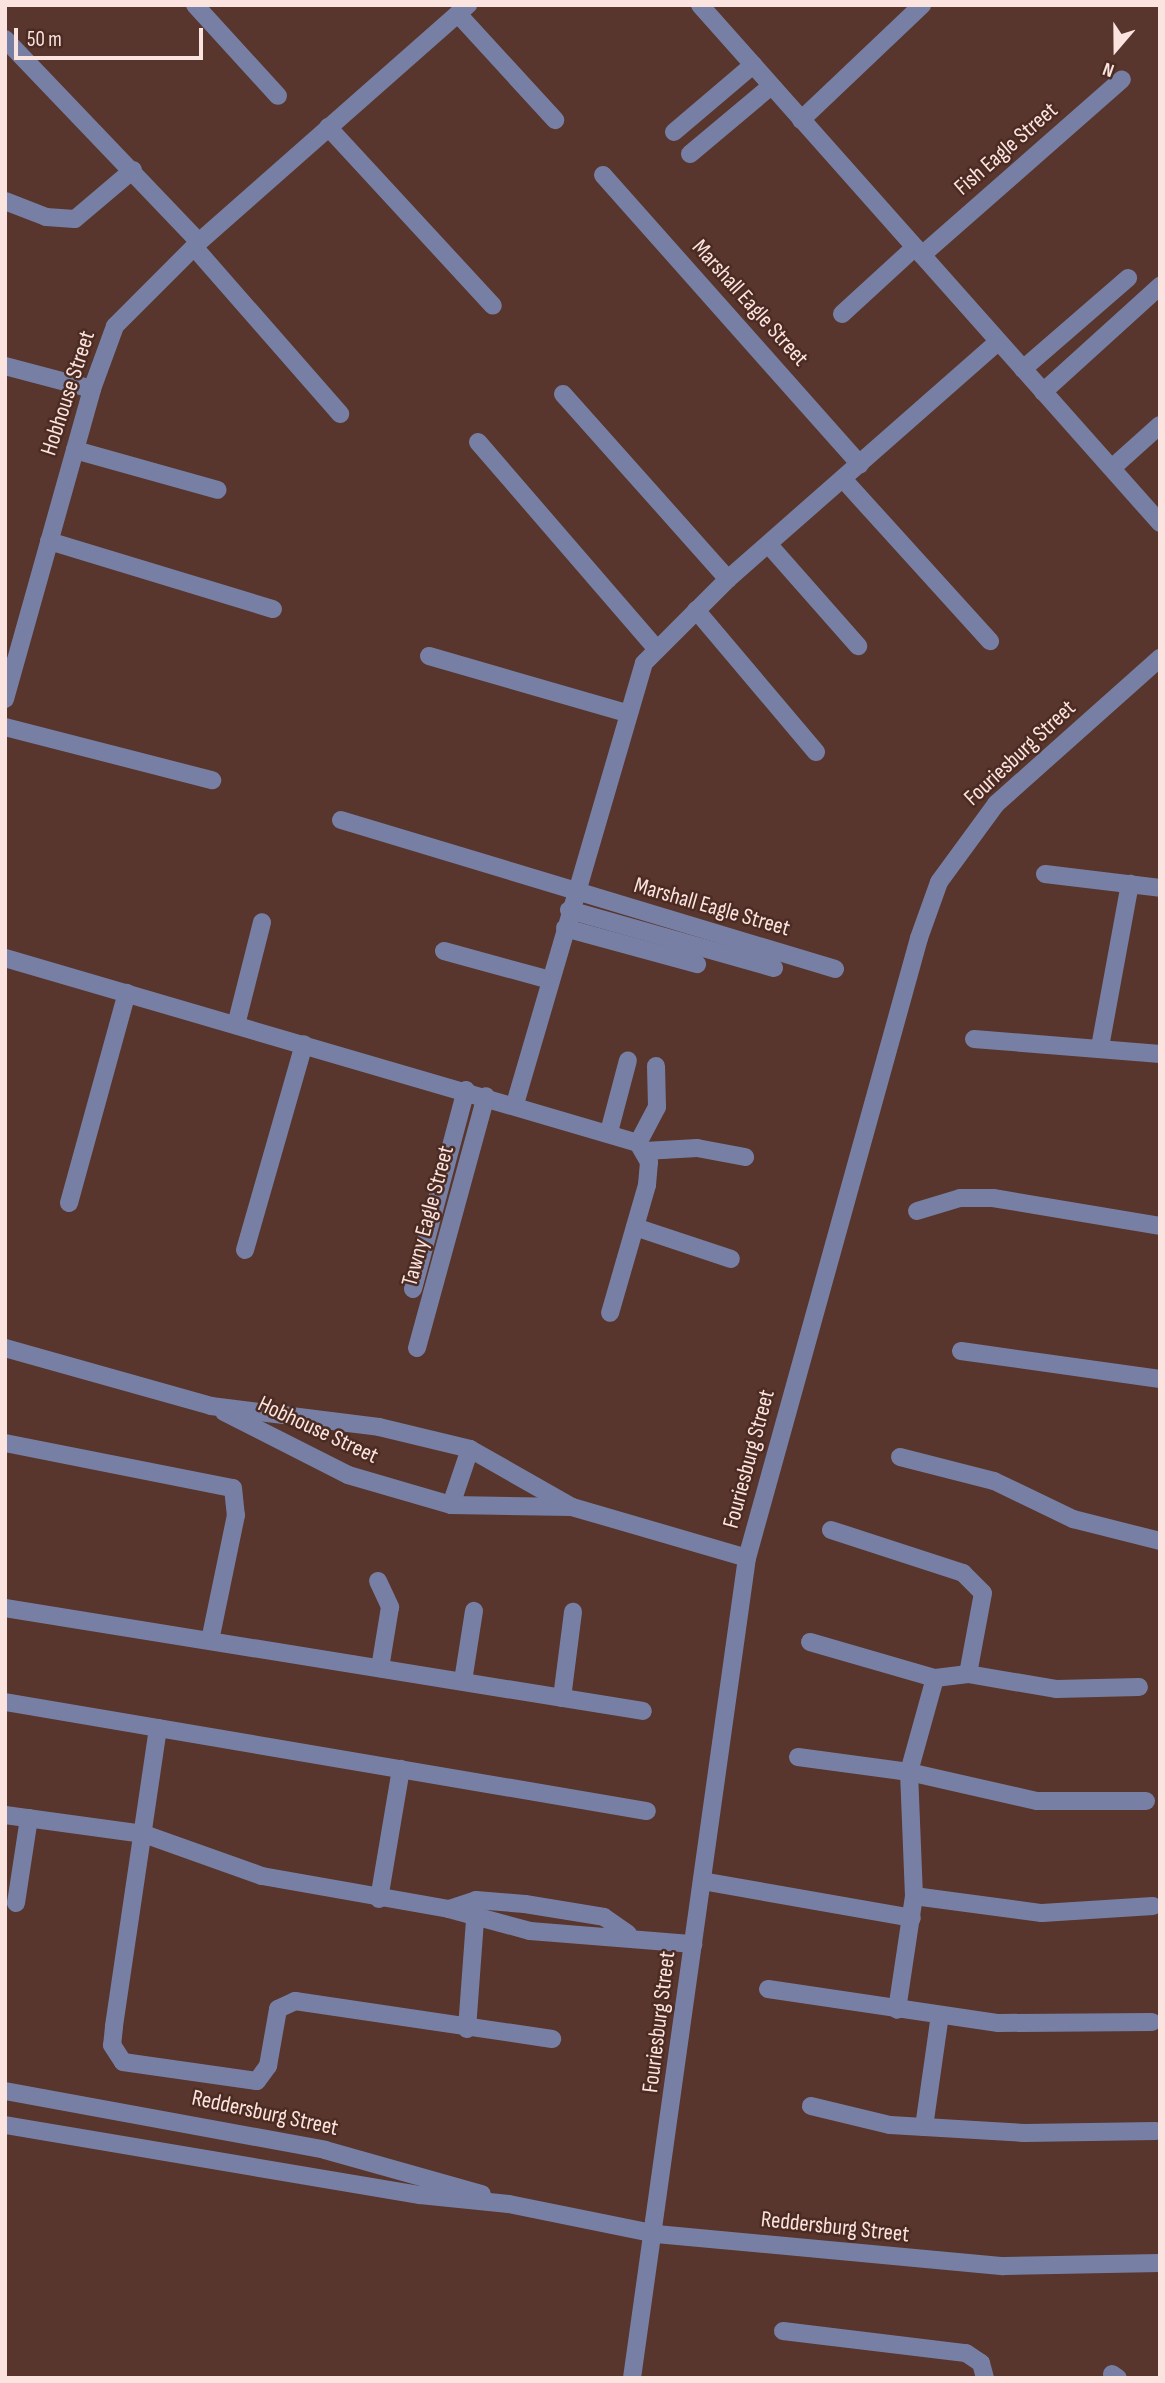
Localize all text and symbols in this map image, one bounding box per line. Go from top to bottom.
scale bar [18,14,206,58]
north arrow [1081,14,1151,84]
text: 50 m [27,27,62,52]
text: N [1100,57,1117,82]
street label: Fish Eagle Street [949,97,1063,201]
street label: Marshall Eagle Street [686,234,814,372]
street label: Hobhouse Street [35,327,101,459]
street label: Fouriesburg Street [959,694,1081,812]
street label: Marshall Eagle Street [631,872,793,942]
street label: Tawny Eagle Street [396,1143,460,1289]
street label: Fouriesburg Street [717,1387,781,1531]
street label: Hobhouse Street [253,1390,383,1470]
street label: Fouriesburg Street [637,1950,681,2094]
street label: Reddersburg Street [189,2084,341,2142]
street label: Reddersburg Street [759,2205,911,2249]

